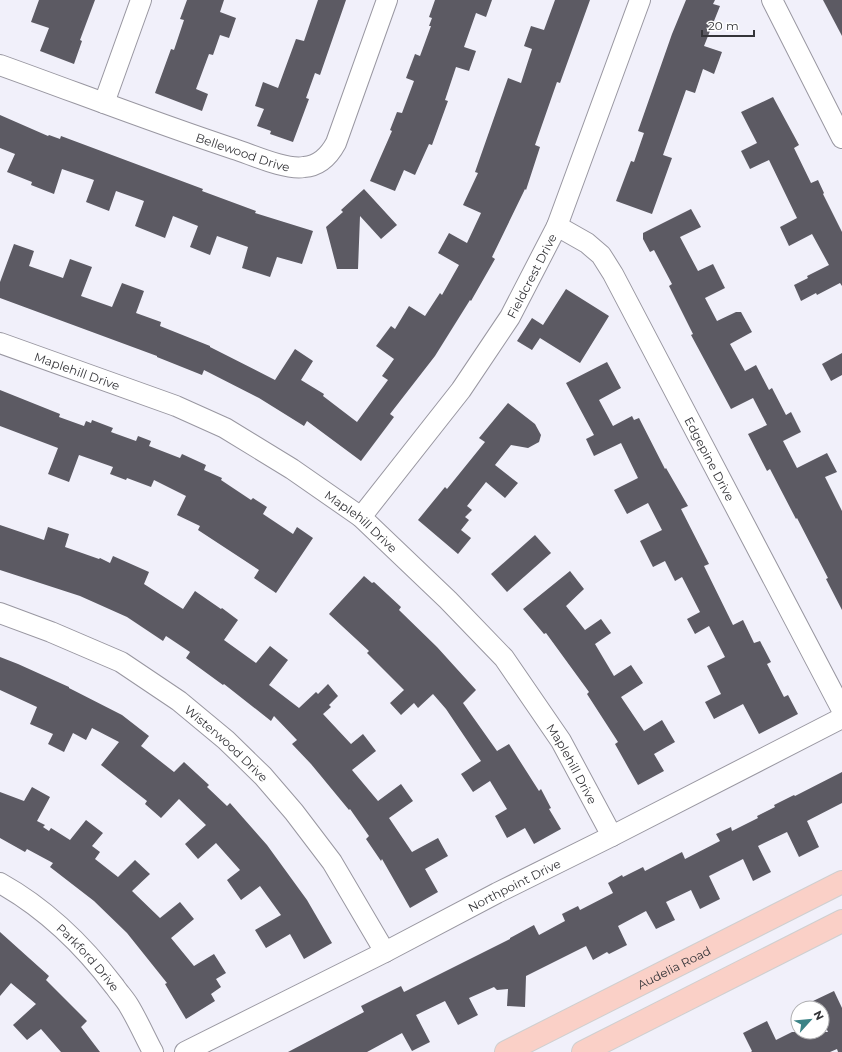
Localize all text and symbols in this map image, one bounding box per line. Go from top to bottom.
scale bar [702,12,754,38]
text: 20 m [708,18,739,33]
street label: Bellewood Drive [194,129,291,174]
street label: Fieldcrest Drive [503,231,559,321]
street label: Maplehill Drive [32,348,122,393]
street label: Edgepine Drive [682,414,738,503]
street label: Maplehill Drive [322,487,401,555]
street label: Wisterwood Drive [182,702,272,784]
street label: Maplehill Drive [544,721,601,806]
street label: Northpoint Drive [465,855,563,915]
street label: Parkford Drive [54,920,123,994]
street label: Audelia Road [635,942,713,992]
north arrow [790,1000,830,1040]
text: N [811,1008,827,1023]

